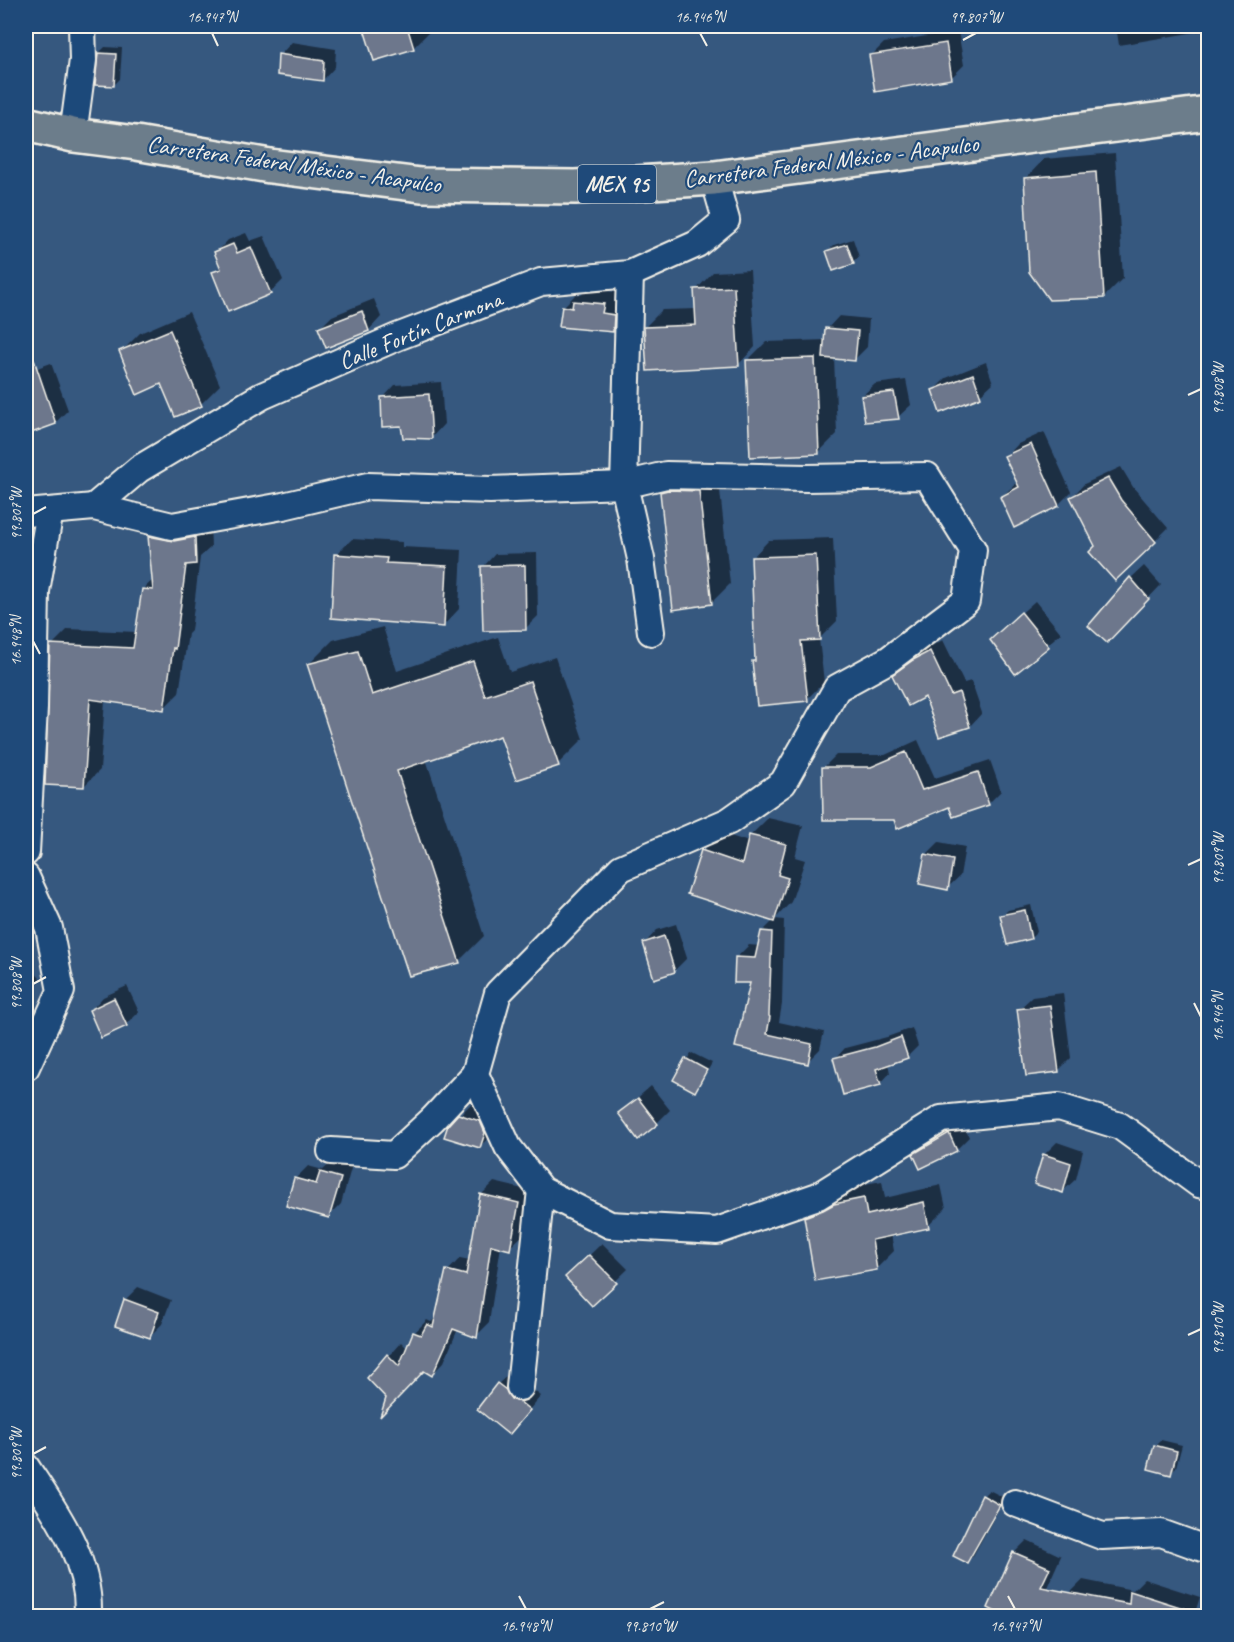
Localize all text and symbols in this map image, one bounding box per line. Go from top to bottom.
text: 16.947°N [187,8,240,27]
text: 16.946°N [675,8,728,27]
text: 99.807°W [950,8,1005,27]
street label: Carretera Federal México - Acapulco [682,128,981,194]
street label: Carretera Federal México - Acapulco [145,129,444,200]
road number: MEX 95 [578,165,656,203]
street label: Calle Fortín Carmona [334,283,508,376]
text: 99.808°W [1209,360,1228,415]
text: 99.807°W [7,485,26,540]
text: 16.948°N [7,613,26,666]
text: 99.809°W [1209,830,1228,885]
text: 99.808°W [7,955,26,1010]
text: 16.946°N [1209,989,1228,1042]
text: 99.810°W [1209,1300,1228,1355]
text: 99.809°W [7,1425,26,1480]
text: 16.948°N [501,1617,554,1636]
text: 99.810°W [624,1617,679,1636]
text: 16.947°N [990,1617,1043,1636]

